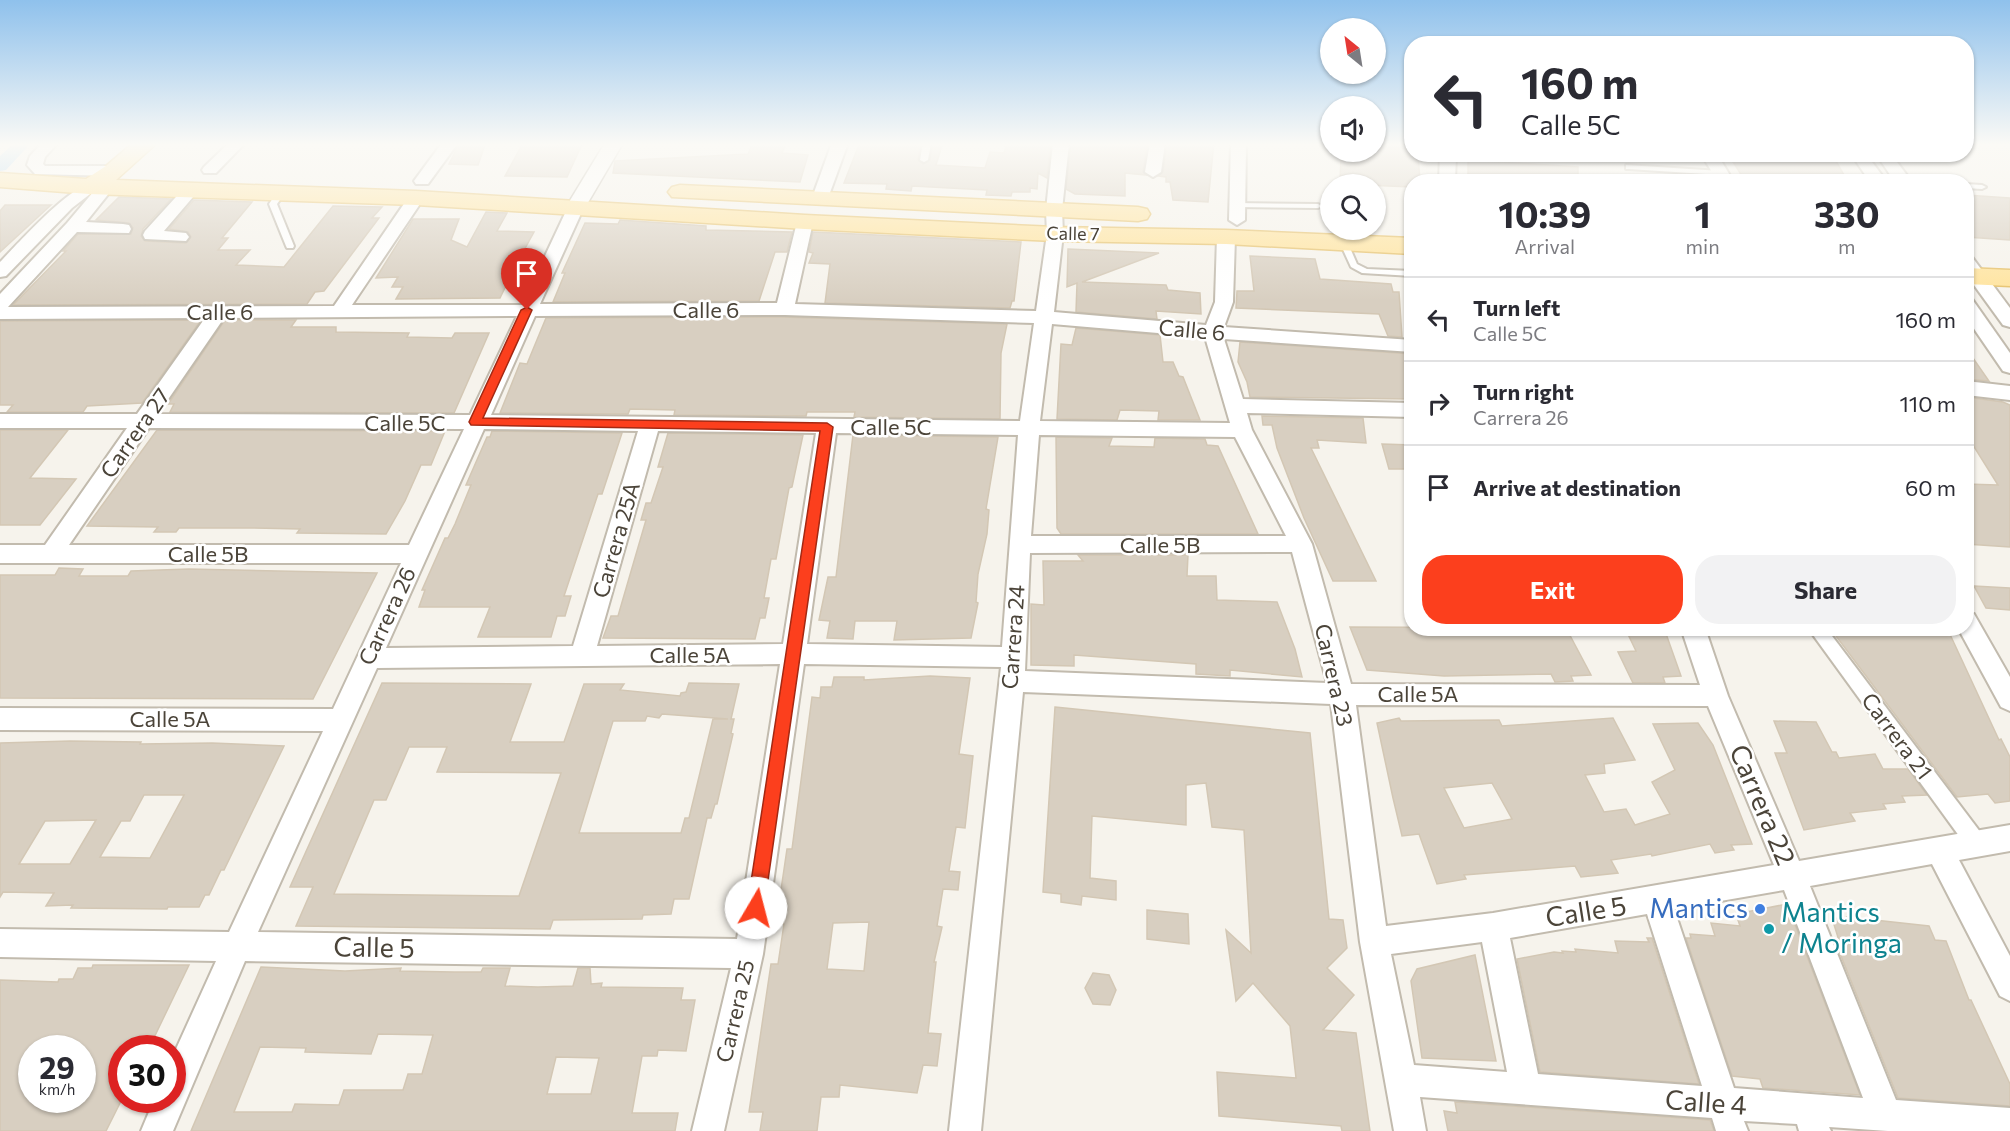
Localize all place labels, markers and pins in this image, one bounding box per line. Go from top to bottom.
pin [501,248,552,310]
place label: Mantics [1649,891,1748,924]
place label: Mantics / Moringa [1781,895,1902,959]
marker: Mantics [1753,902,1767,916]
marker: Mantics / Moringa [1762,922,1776,936]

